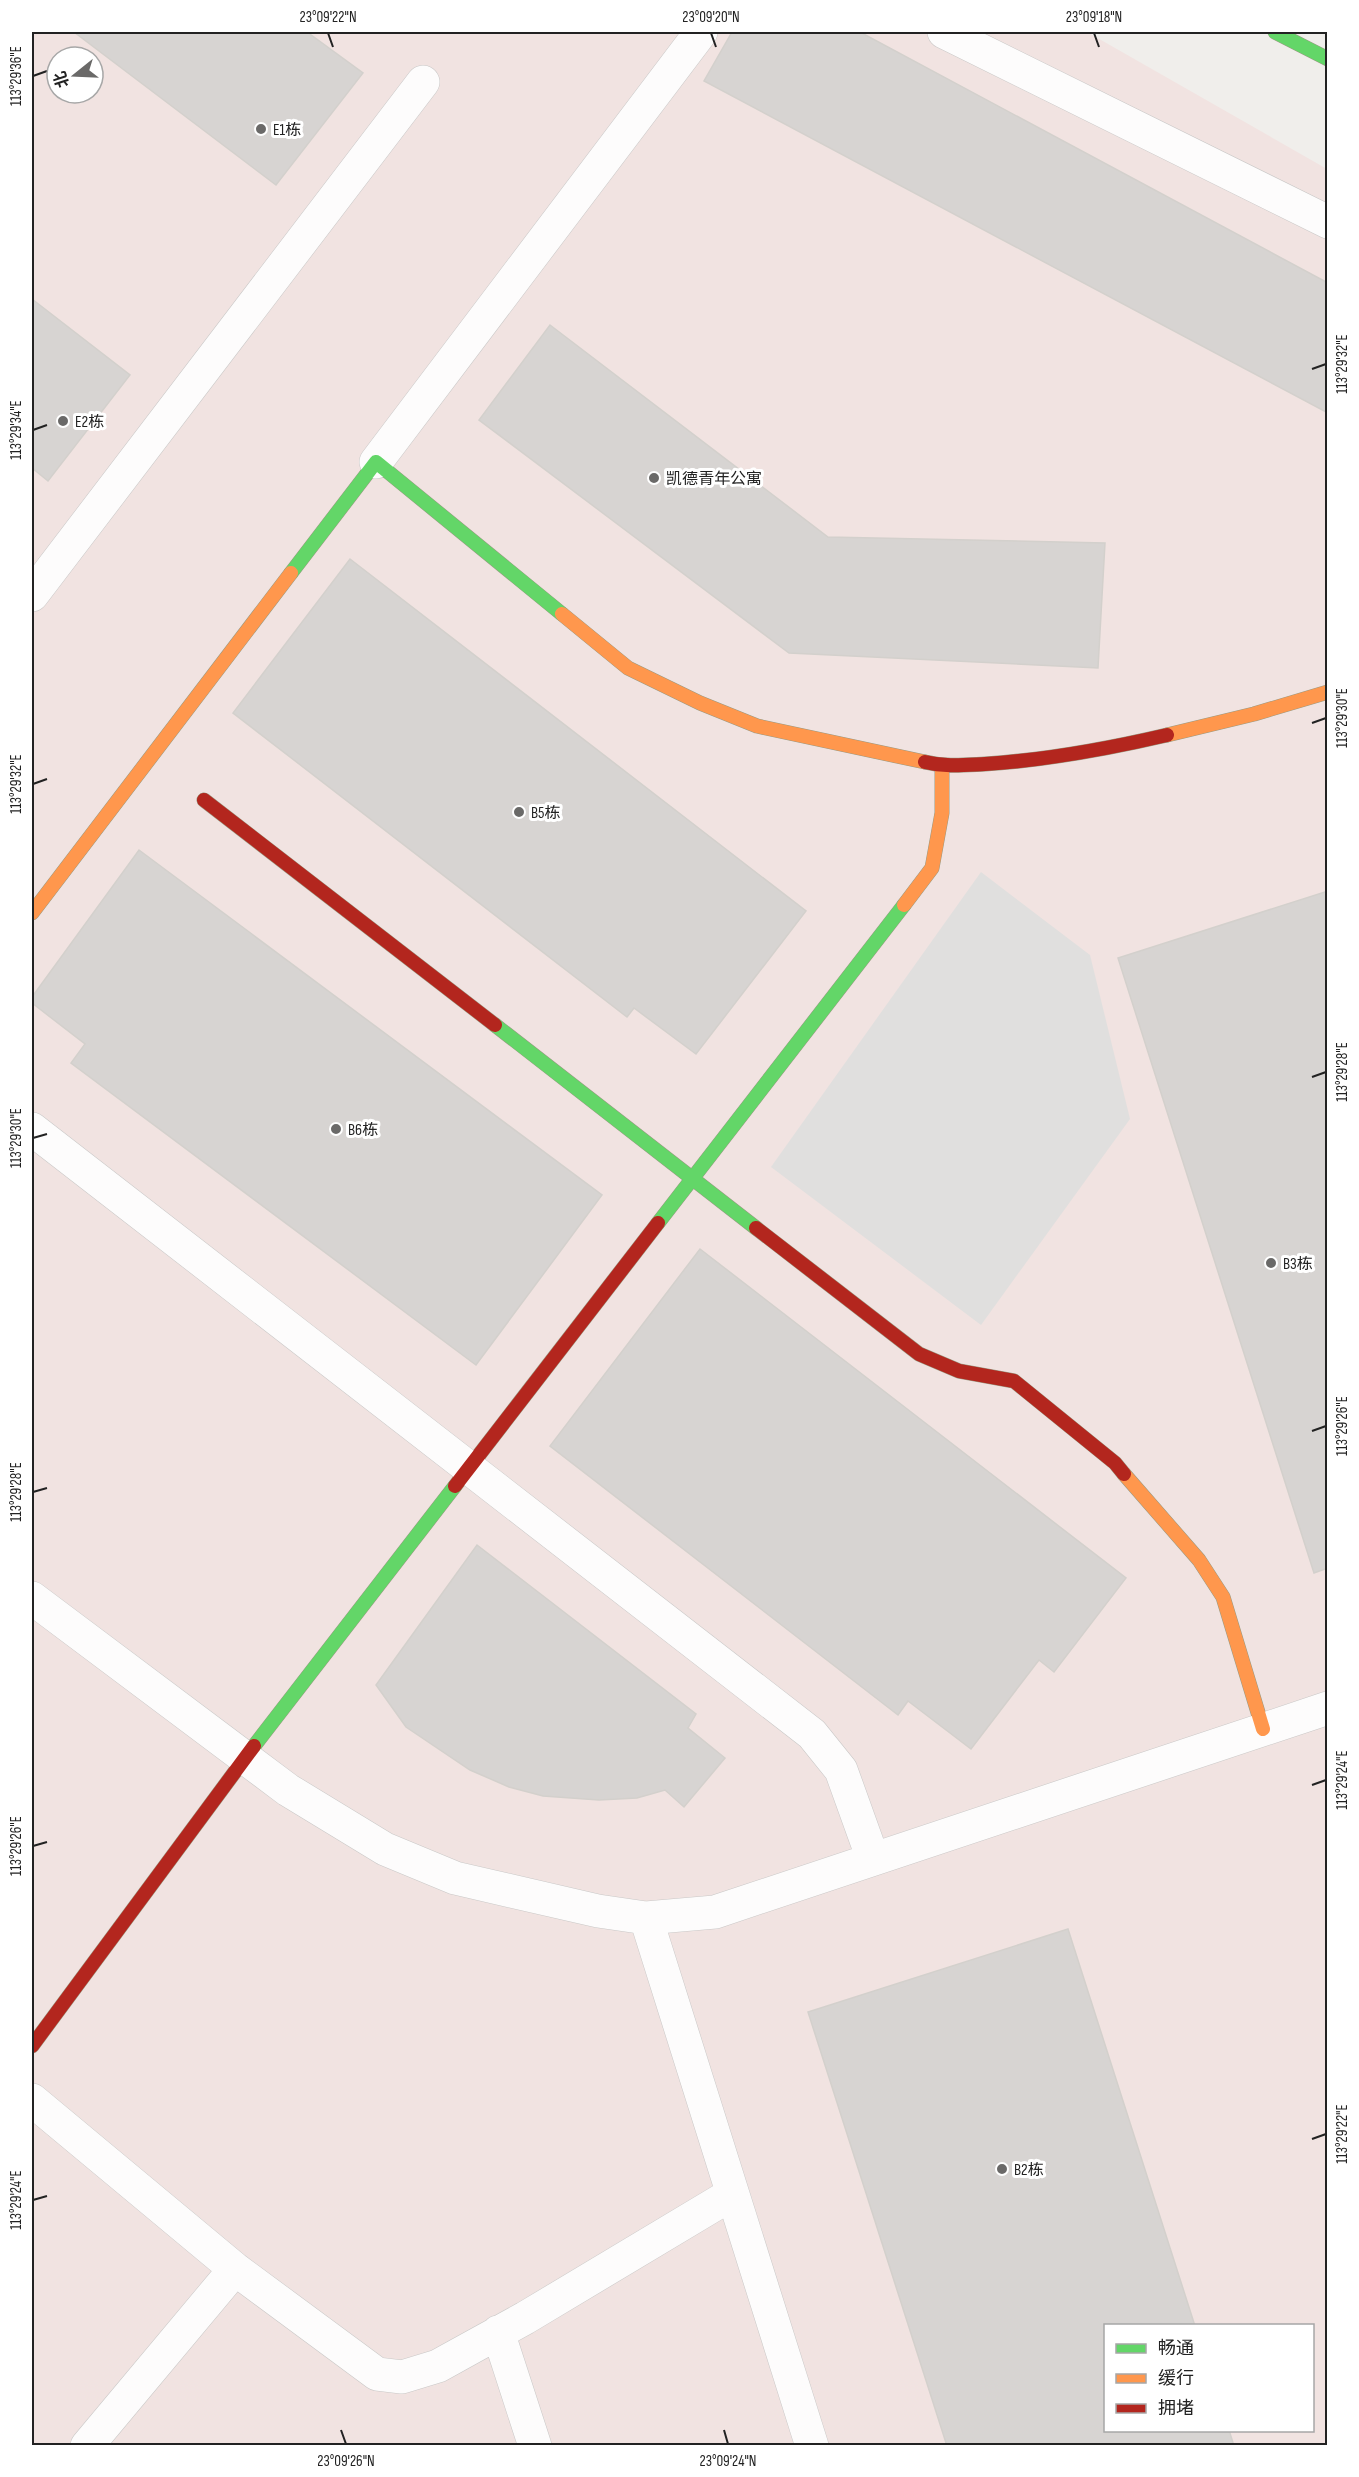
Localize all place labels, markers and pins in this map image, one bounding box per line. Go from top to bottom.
place label: E1栋 [273,121,301,140]
marker: E1栋 [254,122,268,136]
place label: E2栋 [75,413,104,432]
marker: E2栋 [56,414,70,428]
place label: 凯德青年公寓 [666,470,762,489]
marker: 凯德青年公寓 [647,471,661,485]
place label: B5栋 [531,804,561,823]
marker: B5栋 [512,805,526,819]
place label: B6栋 [348,1121,378,1140]
marker: B6栋 [329,1122,343,1136]
place label: B3栋 [1283,1255,1313,1274]
marker: B3栋 [1264,1256,1278,1270]
place label: B2栋 [1014,2161,1044,2180]
marker: B2栋 [995,2162,1009,2176]

